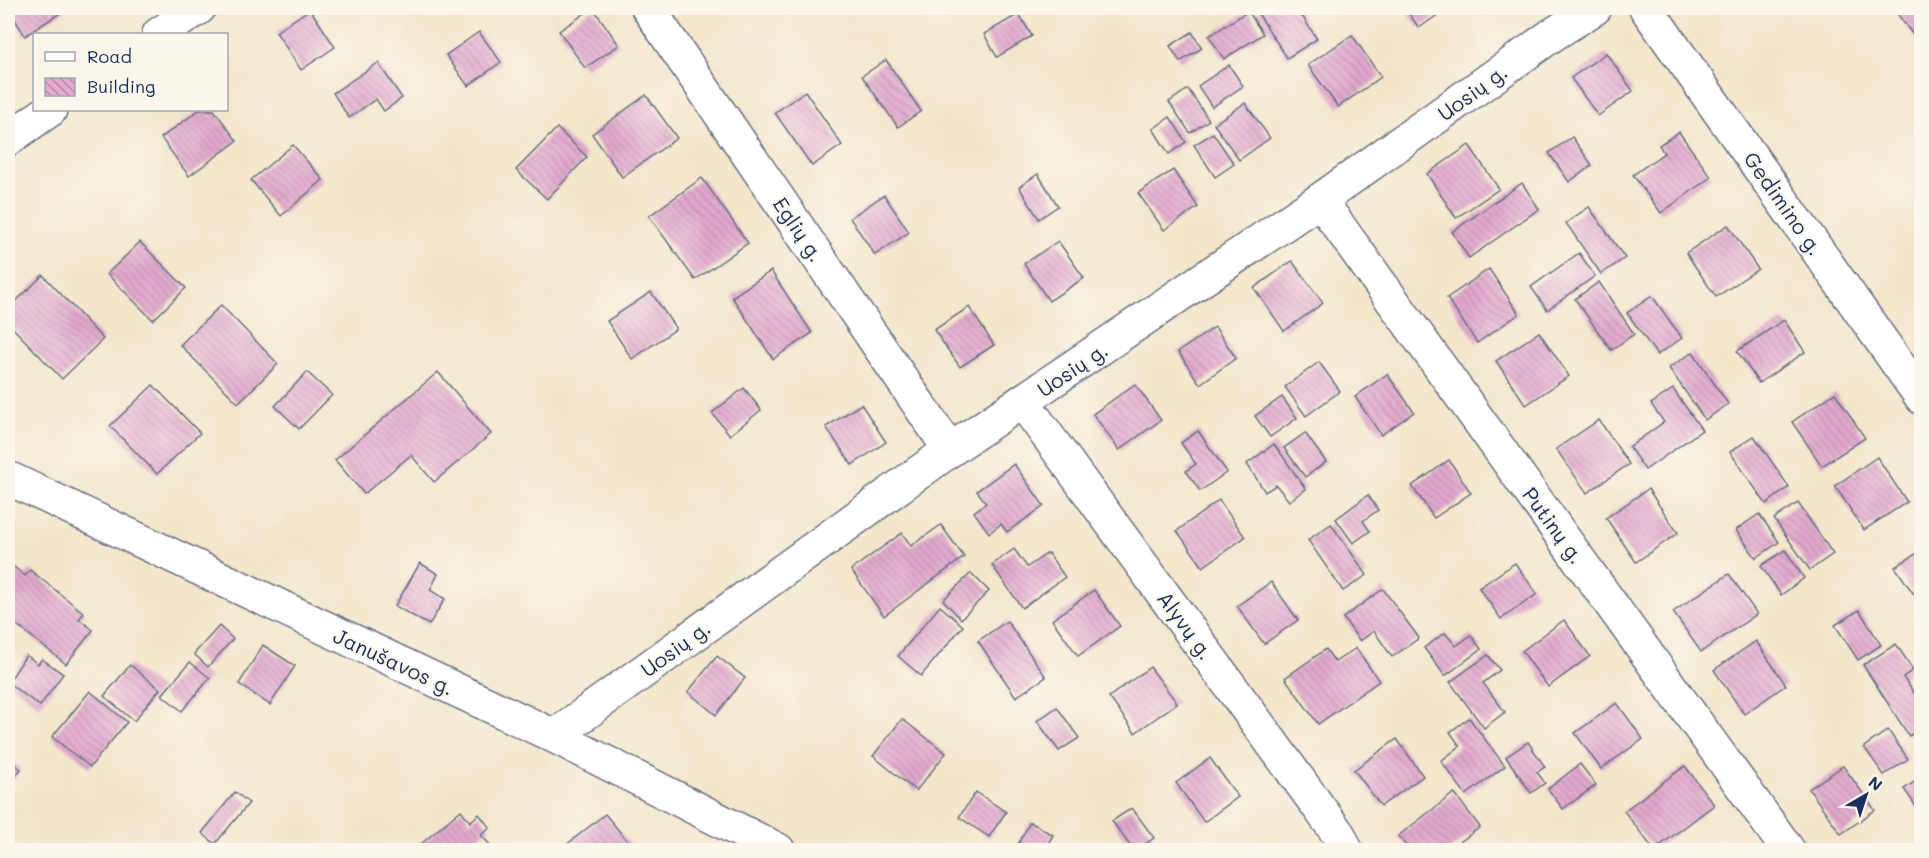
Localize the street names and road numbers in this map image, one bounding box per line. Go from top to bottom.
street label: Uosių g. [1432,58,1512,126]
street label: Gedimino g. [1738,146,1830,260]
street label: Eglių g. [768,191,830,267]
street label: Uosių g. [1031,336,1113,402]
street label: Putinų g. [1517,481,1591,569]
street label: Alyvų g. [1152,585,1220,665]
street label: Uosių g. [635,614,715,682]
street label: Janušavos g. [329,621,459,701]

